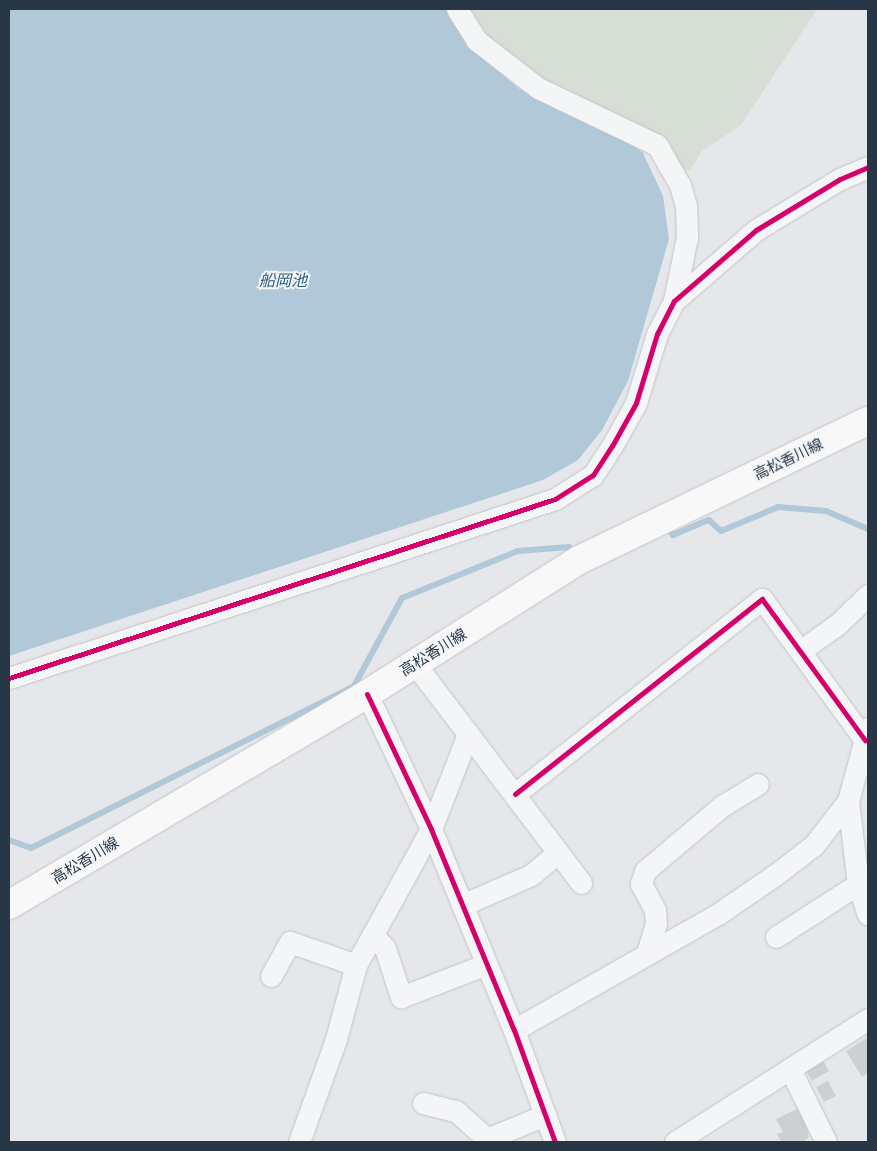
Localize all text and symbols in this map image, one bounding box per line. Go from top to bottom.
water label: 船岡池 [259,270,307,290]
street label: 高松香川線 [750,434,826,484]
street label: 高松香川線 [396,624,470,680]
street label: 高松香川線 [48,833,122,887]

